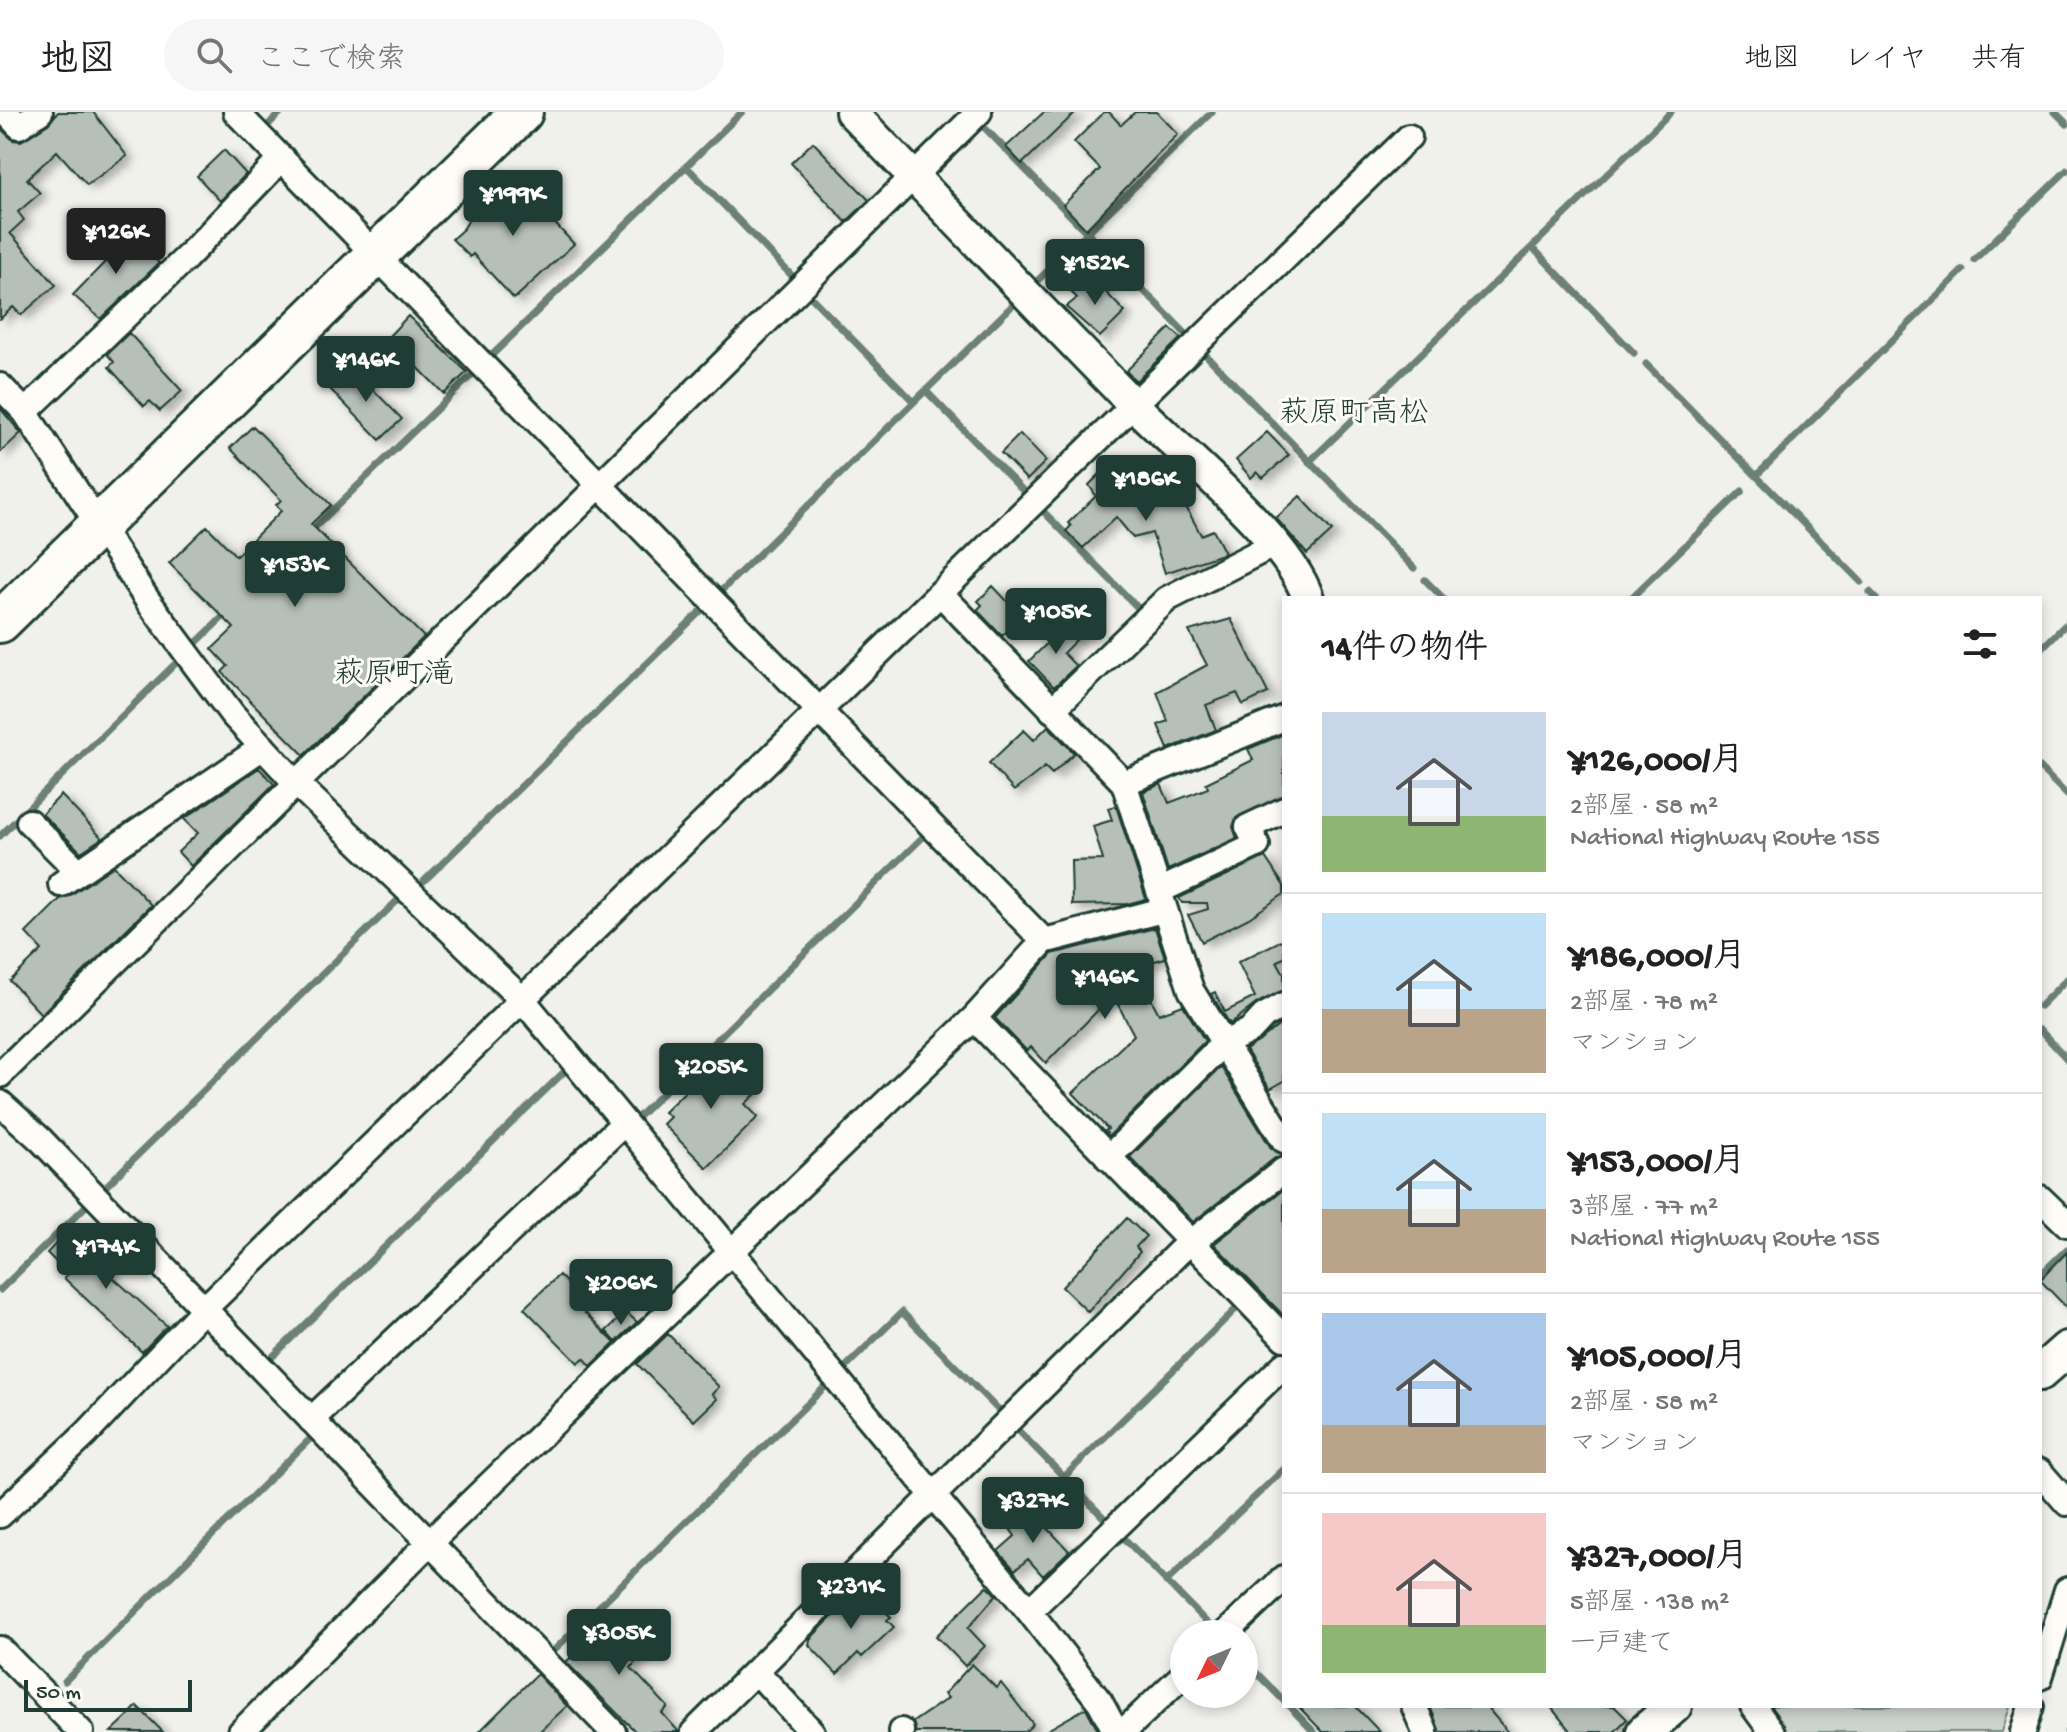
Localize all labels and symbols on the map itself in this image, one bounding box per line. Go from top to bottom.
pin: ¥199K [457,170,569,238]
pin: ¥126K [60,208,172,276]
pin: ¥152K [1039,239,1151,307]
pin: ¥146K [310,336,422,404]
district label: 萩原町高松 [1279,396,1429,433]
pin: ¥186K [1090,455,1202,523]
pin: ¥153K [239,541,351,609]
pin: ¥105K [1000,588,1112,656]
district label: 萩原町滝 [334,657,454,694]
pin: ¥146K [1049,953,1161,1021]
pin: ¥205K [655,1043,767,1111]
pin: ¥174K [50,1223,162,1291]
pin: ¥206K [565,1259,677,1327]
pin: ¥327K [977,1477,1089,1545]
pin: ¥231K [795,1563,907,1631]
pin: ¥305K [563,1609,675,1677]
north arrow [1170,1620,1258,1708]
scale bar [24,1676,192,1712]

